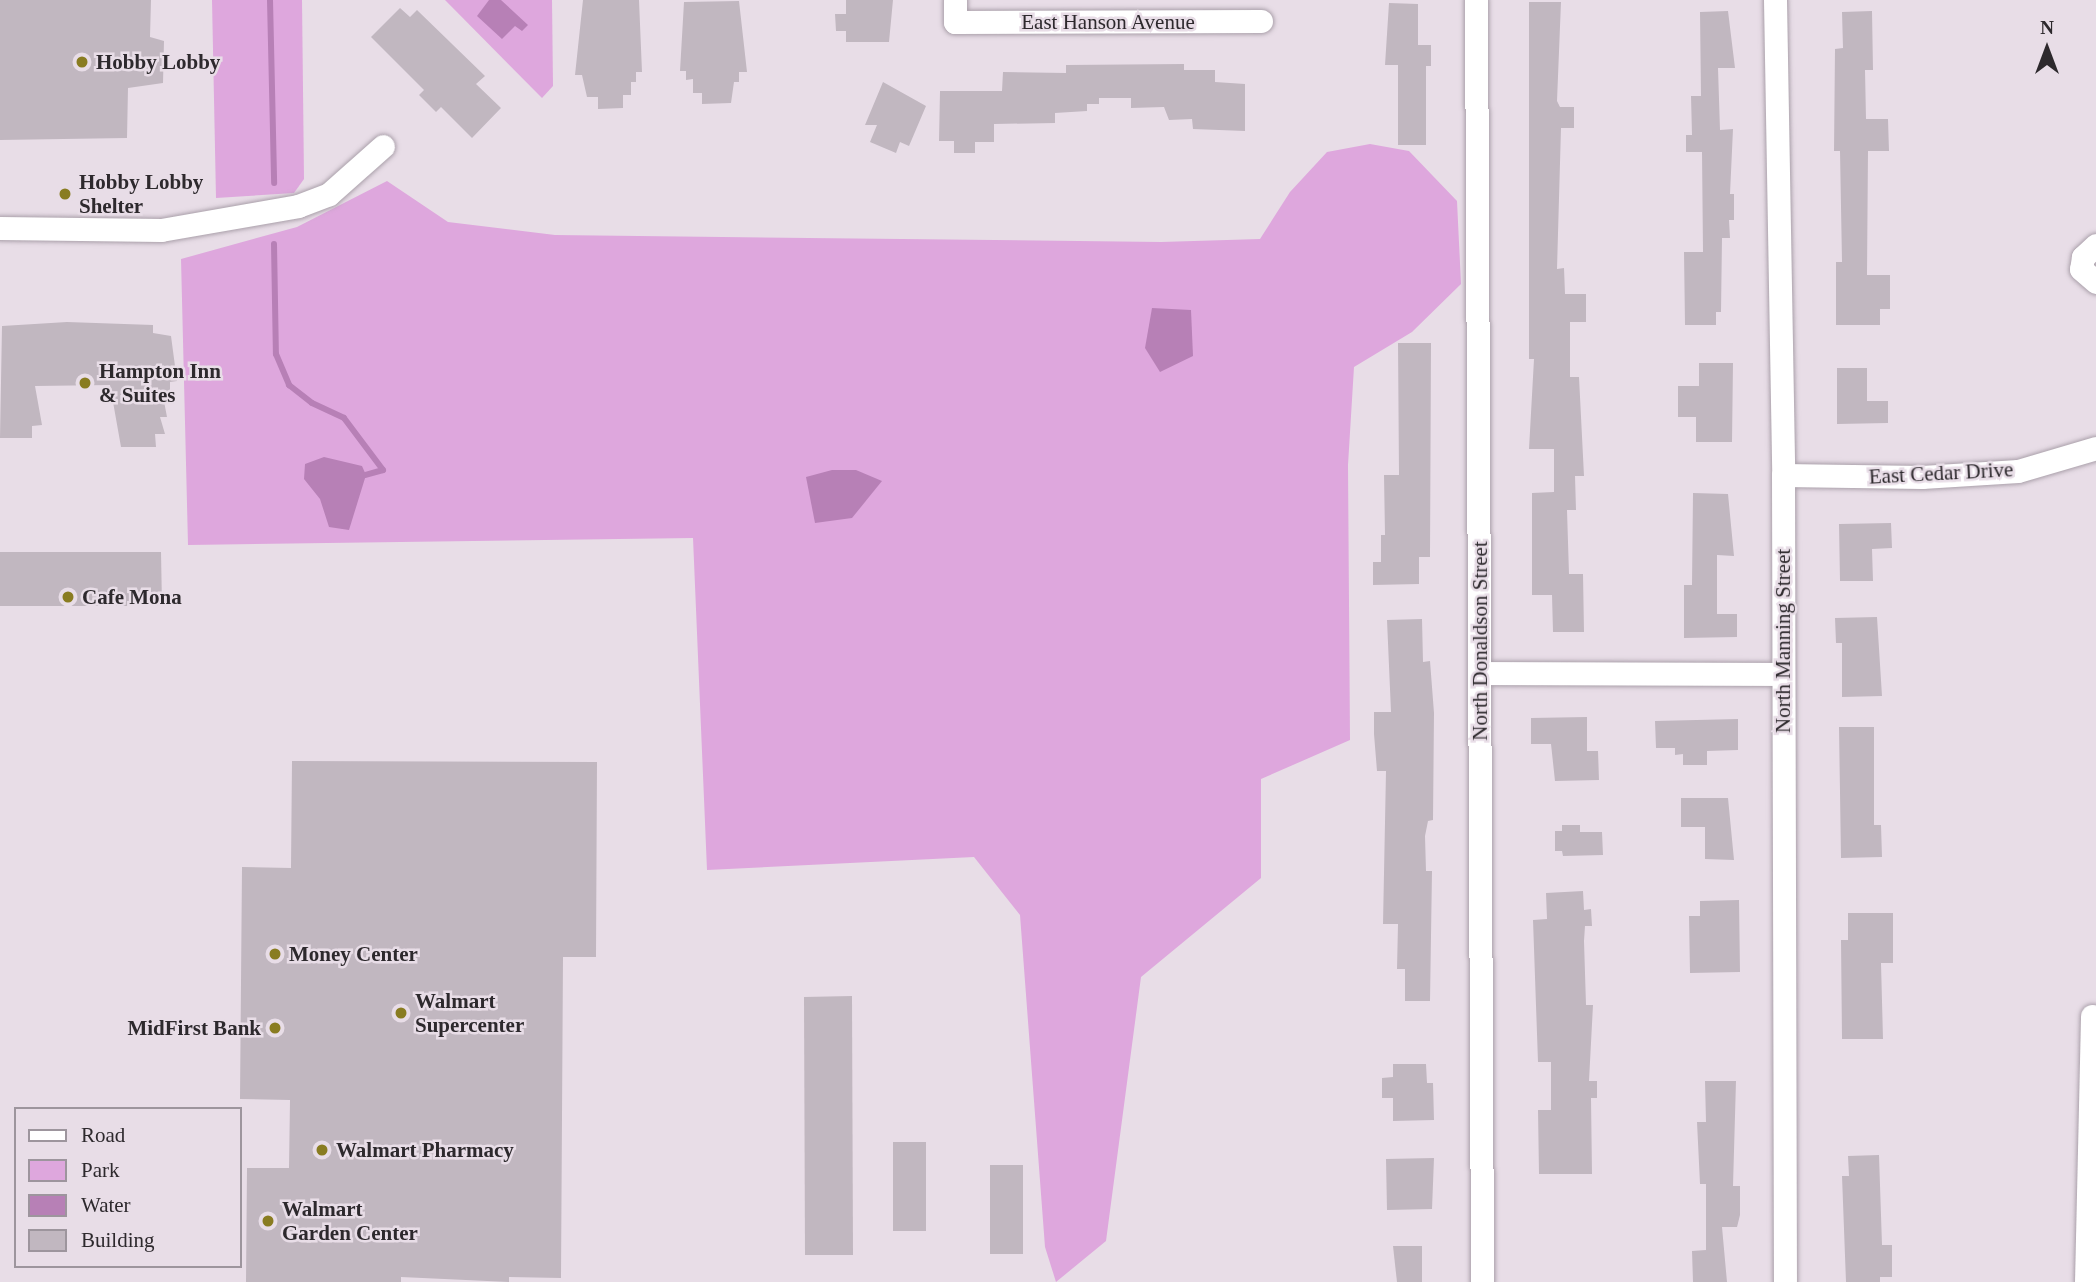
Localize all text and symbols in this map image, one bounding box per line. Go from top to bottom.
street label: East Hanson Avenue [1021,9,1195,35]
north arrow [2012,14,2082,84]
text: N [2040,17,2054,38]
place label: Hobby Lobby [96,49,220,75]
marker: Hobby Lobby [74,54,90,70]
place label: Hobby Lobby Shelter [79,169,203,219]
marker: Hobby Lobby Shelter [57,186,73,202]
place label: Hampton Inn & Suites [99,358,221,408]
marker: Hampton Inn & Suites [77,375,93,391]
street label: East Cedar Drive [1868,457,2014,489]
street label: North Donaldson Street [1467,541,1493,741]
street label: North Manning Street [1770,549,1796,733]
place label: Cafe Mona [82,584,182,610]
marker: Cafe Mona [60,589,76,605]
place label: Money Center [289,941,418,967]
marker: Money Center [267,946,283,962]
place label: Walmart Supercenter [415,988,524,1038]
marker: Walmart Supercenter [393,1005,409,1021]
place label: MidFirst Bank [127,1015,261,1041]
marker: MidFirst Bank [267,1020,283,1036]
legend [14,1107,242,1268]
text: Road [81,1123,125,1147]
place label: Walmart Pharmacy [336,1137,514,1163]
marker: Walmart Pharmacy [314,1142,330,1158]
text: Park [81,1158,120,1182]
text: Water [81,1193,131,1217]
place label: Walmart Garden Center [282,1196,418,1246]
marker: Walmart Garden Center [260,1213,276,1229]
text: Building [81,1228,155,1252]

